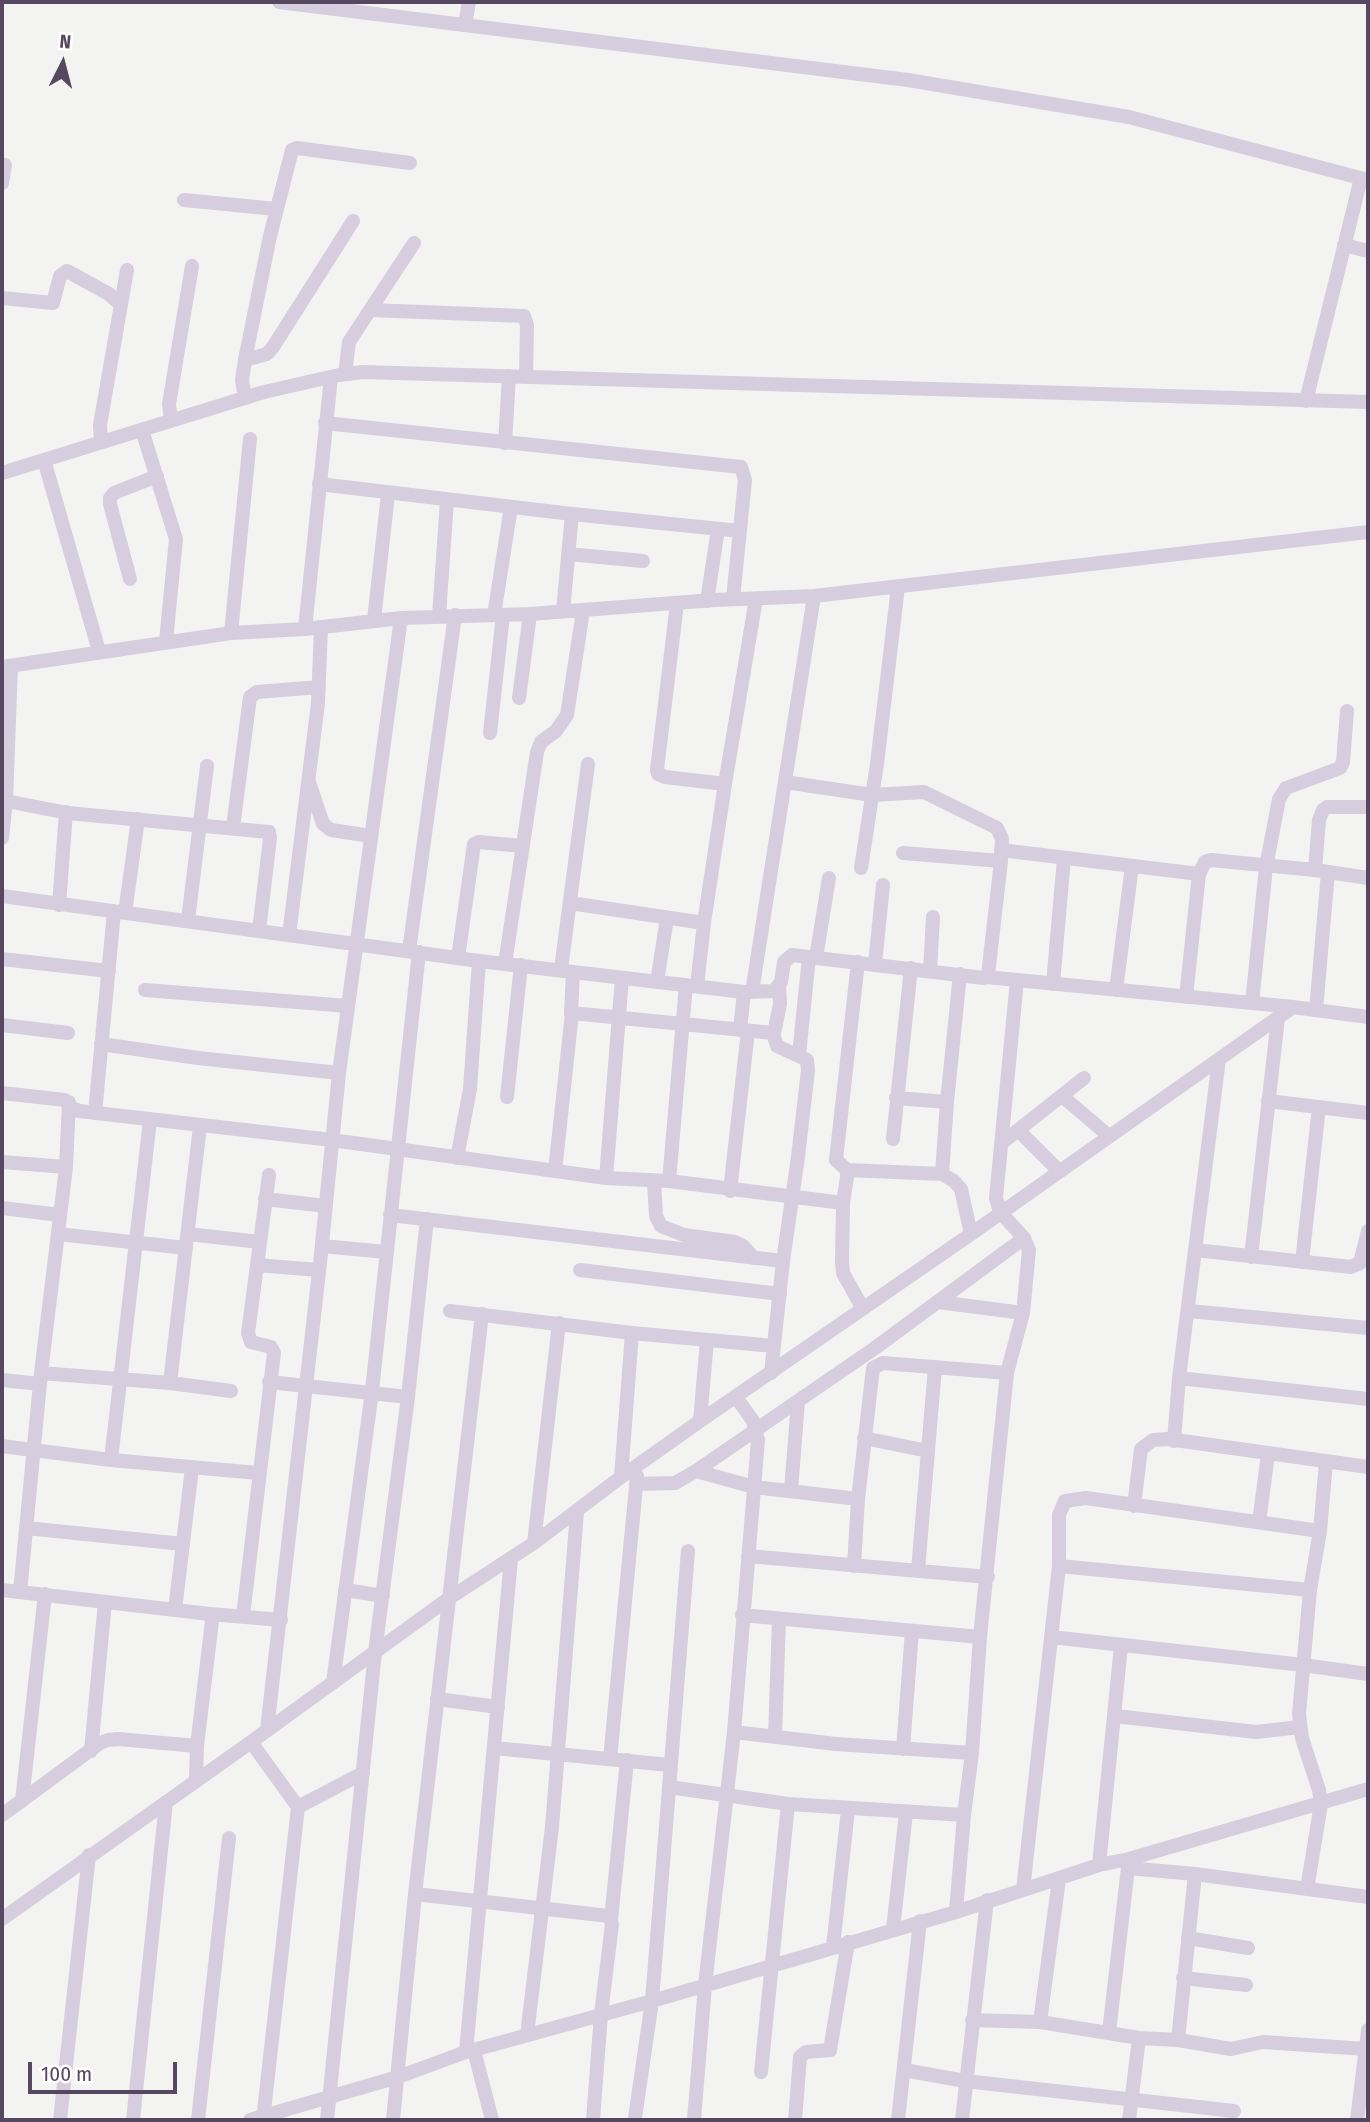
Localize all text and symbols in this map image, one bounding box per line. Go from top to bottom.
north arrow [28,28,98,98]
text: N [58,30,72,54]
scale bar [32,2048,180,2092]
text: 100 m [41,2061,92,2087]

